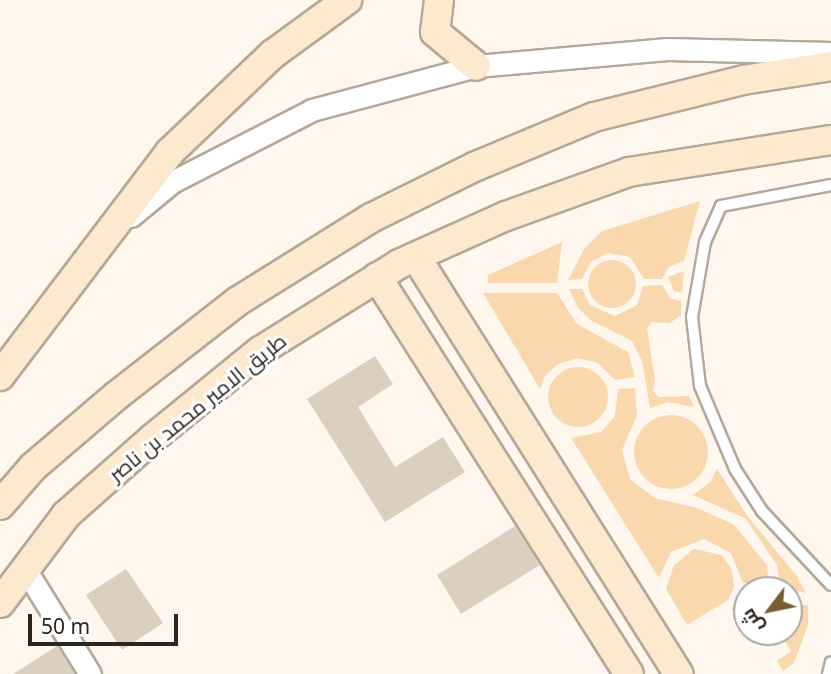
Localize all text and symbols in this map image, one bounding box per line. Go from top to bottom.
street label: طريق الامير محمد بن ناصر [103,328,291,486]
north arrow [733,576,803,646]
scale bar [32,600,182,644]
text: ش [734,604,769,638]
text: 50 m [41,612,90,640]

